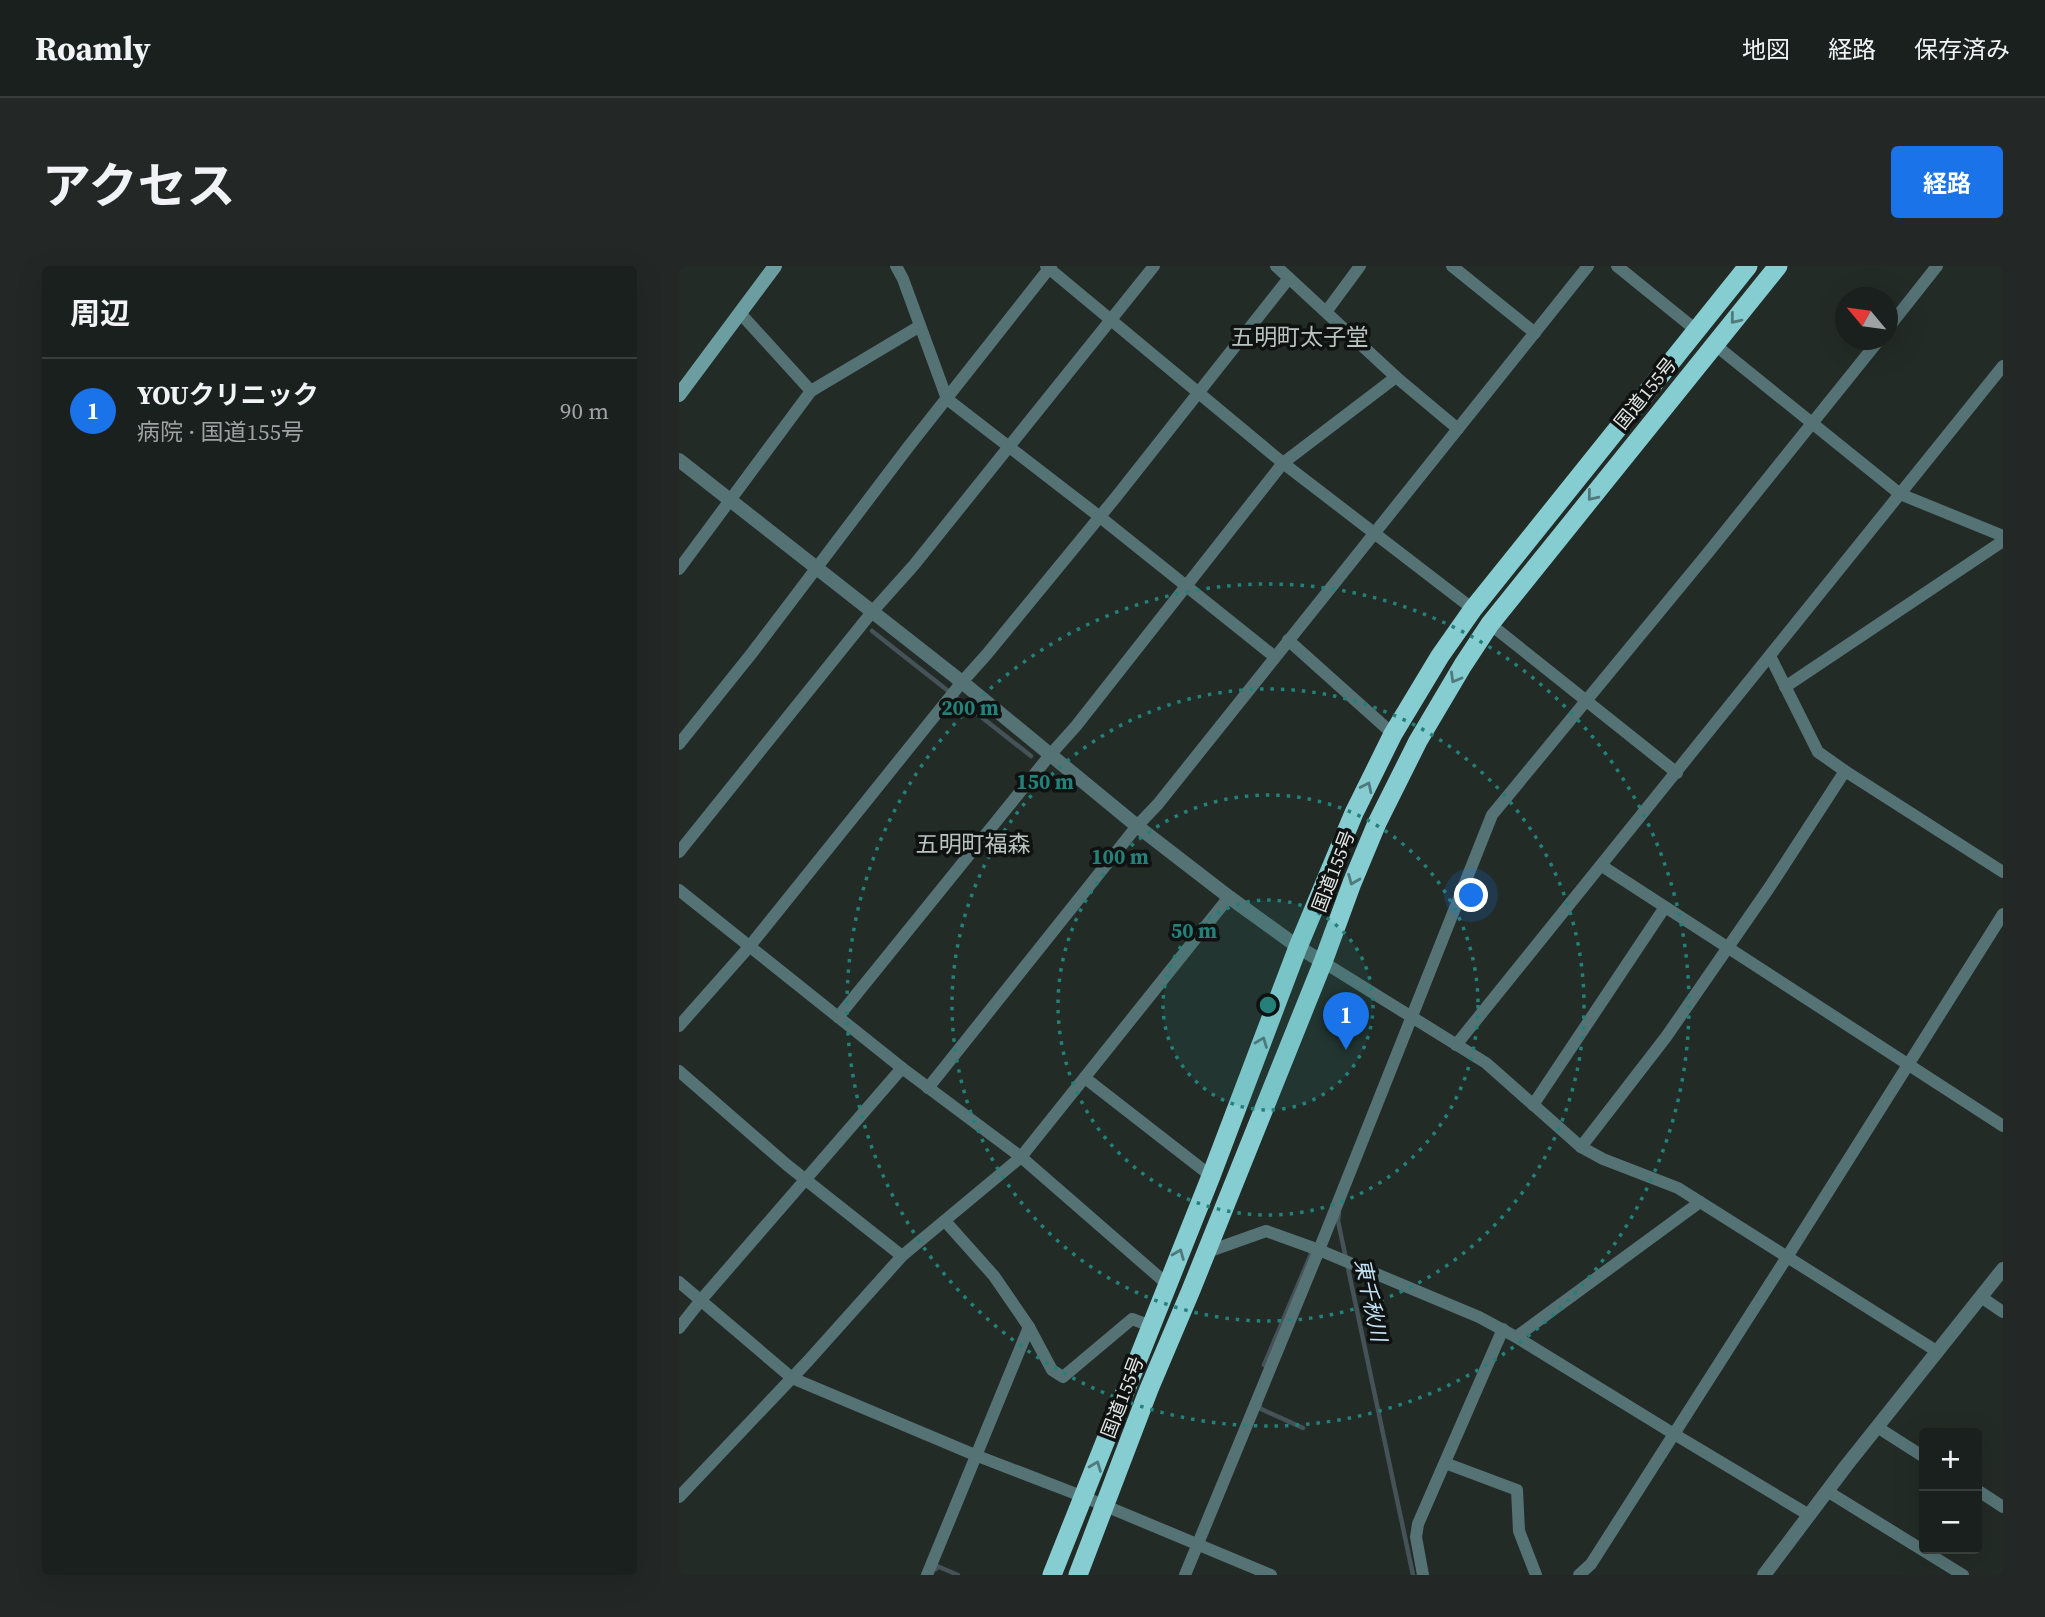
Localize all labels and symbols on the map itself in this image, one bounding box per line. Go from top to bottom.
north arrow [1835,287,1898,350]
one-way arrow [1730,311,1743,323]
district label: 五明町太子堂 [1231,321,1369,353]
street label: 国道155号 [1608,352,1682,434]
one-way arrow [1588,488,1600,501]
one-way arrow [1450,670,1463,683]
text: 200 m [941,693,999,722]
text: 150 m [1016,767,1074,796]
one-way arrow [1359,782,1373,794]
street label: 国道155号 [1306,826,1360,916]
district label: 五明町福森 [916,828,1031,860]
text: 100 m [1091,842,1149,871]
one-way arrow [1348,874,1362,886]
your location [1454,878,1488,912]
text: 50 m [1171,916,1217,945]
pin: 1 [1323,992,1369,1050]
centre of rings [1256,993,1280,1017]
one-way arrow [1253,1037,1267,1049]
one-way arrow [1171,1249,1185,1261]
water label: 東千秋川 [1348,1256,1394,1346]
street label: 国道155号 [1095,1352,1149,1442]
one-way arrow [1087,1461,1101,1473]

